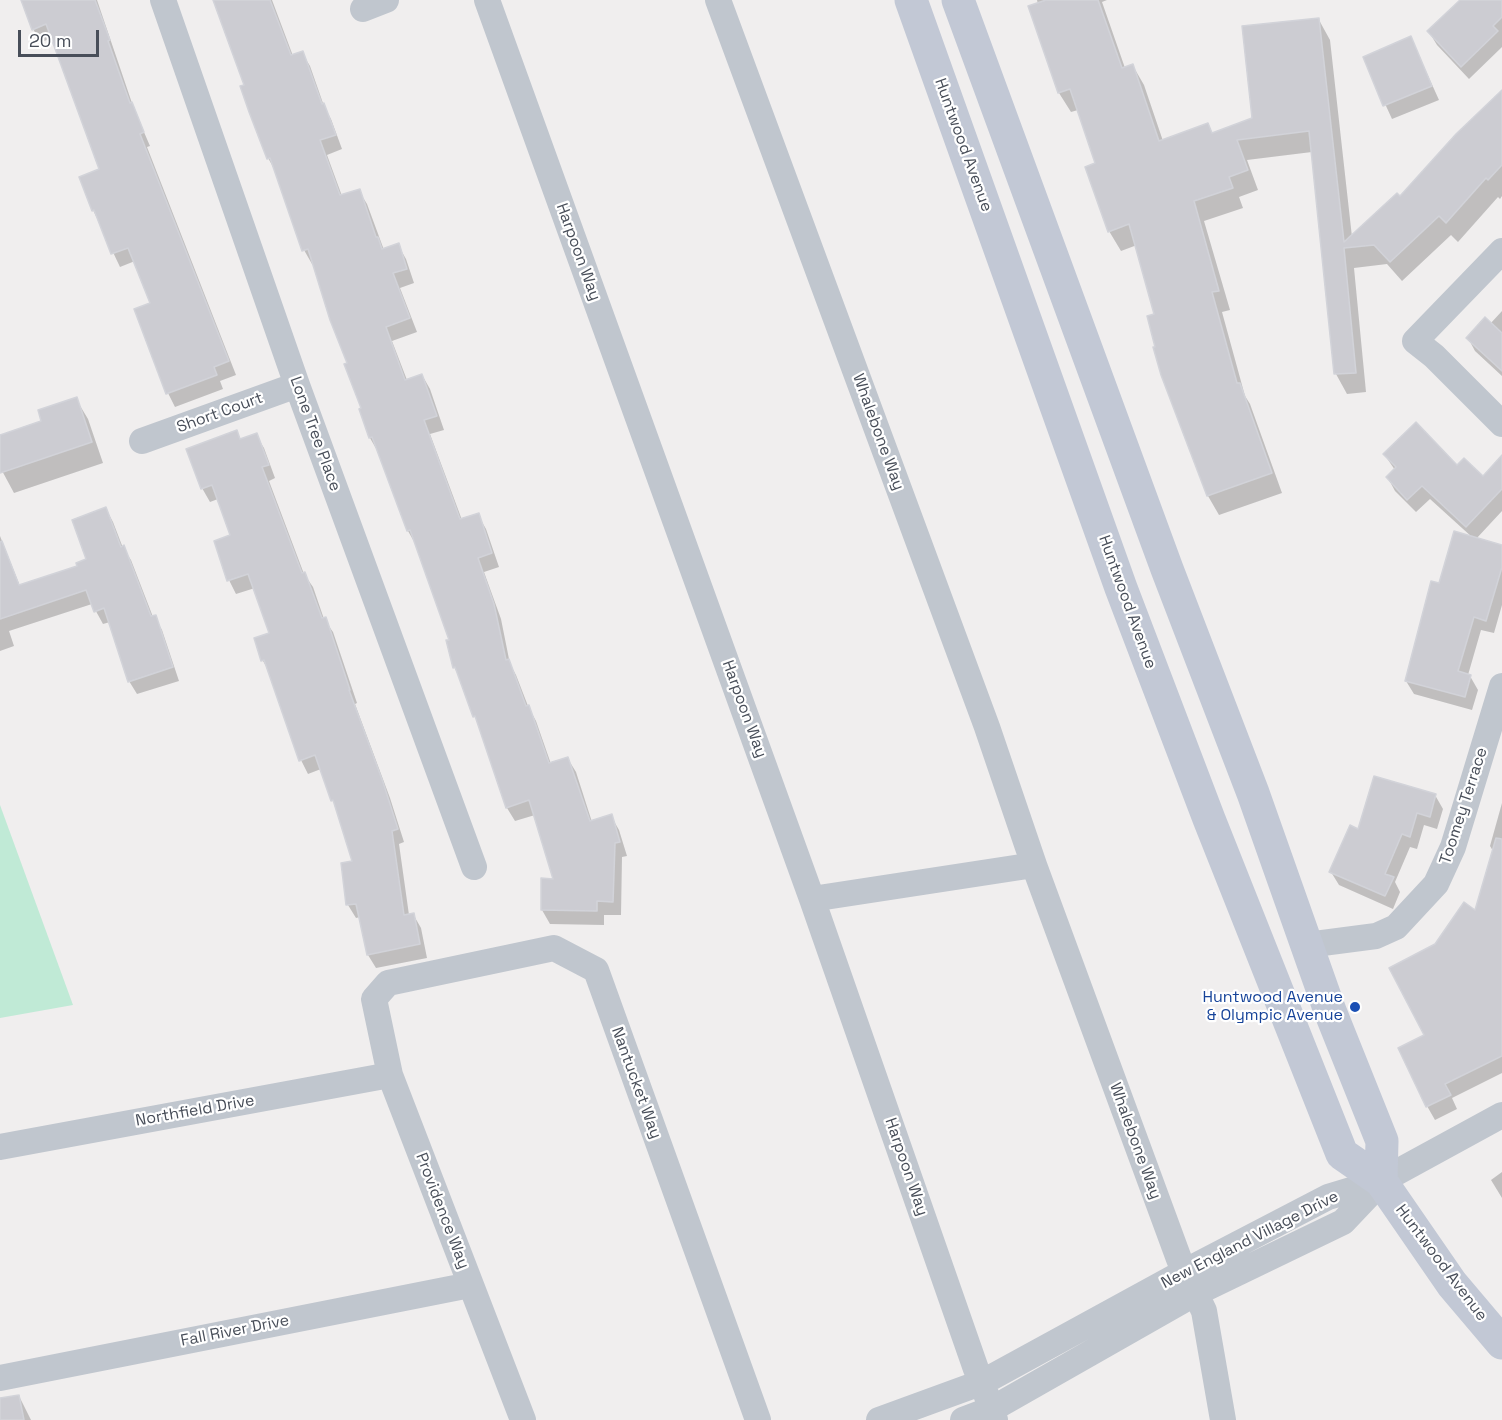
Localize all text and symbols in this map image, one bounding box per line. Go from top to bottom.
scale bar [21,18,102,56]
text: 20 m [29,29,72,52]
street label: Huntwood Avenue [930,76,996,214]
street label: Harpoon Way [551,201,605,303]
street label: Whalebone Way [848,371,908,493]
street label: Lone Tree Place [285,374,345,494]
street label: Short Court [174,389,266,437]
street label: Huntwood Avenue [1094,533,1160,671]
street label: Harpoon Way [717,658,771,760]
street label: Toomey Terrace [1436,745,1492,867]
place label: Huntwood Avenue & Olympic Avenue [1202,988,1343,1026]
marker: Huntwood Avenue & Olympic Avenue [1348,1000,1362,1014]
street label: Nantucket Way [607,1024,665,1142]
street label: Whalebone Way [1105,1080,1165,1202]
street label: Northfield Drive [134,1091,256,1131]
street label: Harpoon Way [880,1115,932,1219]
street label: Providence Way [411,1150,473,1272]
street label: New England Village Drive [1158,1187,1342,1293]
street label: Huntwood Avenue [1391,1201,1491,1325]
street label: Fall River Drive [179,1311,291,1351]

